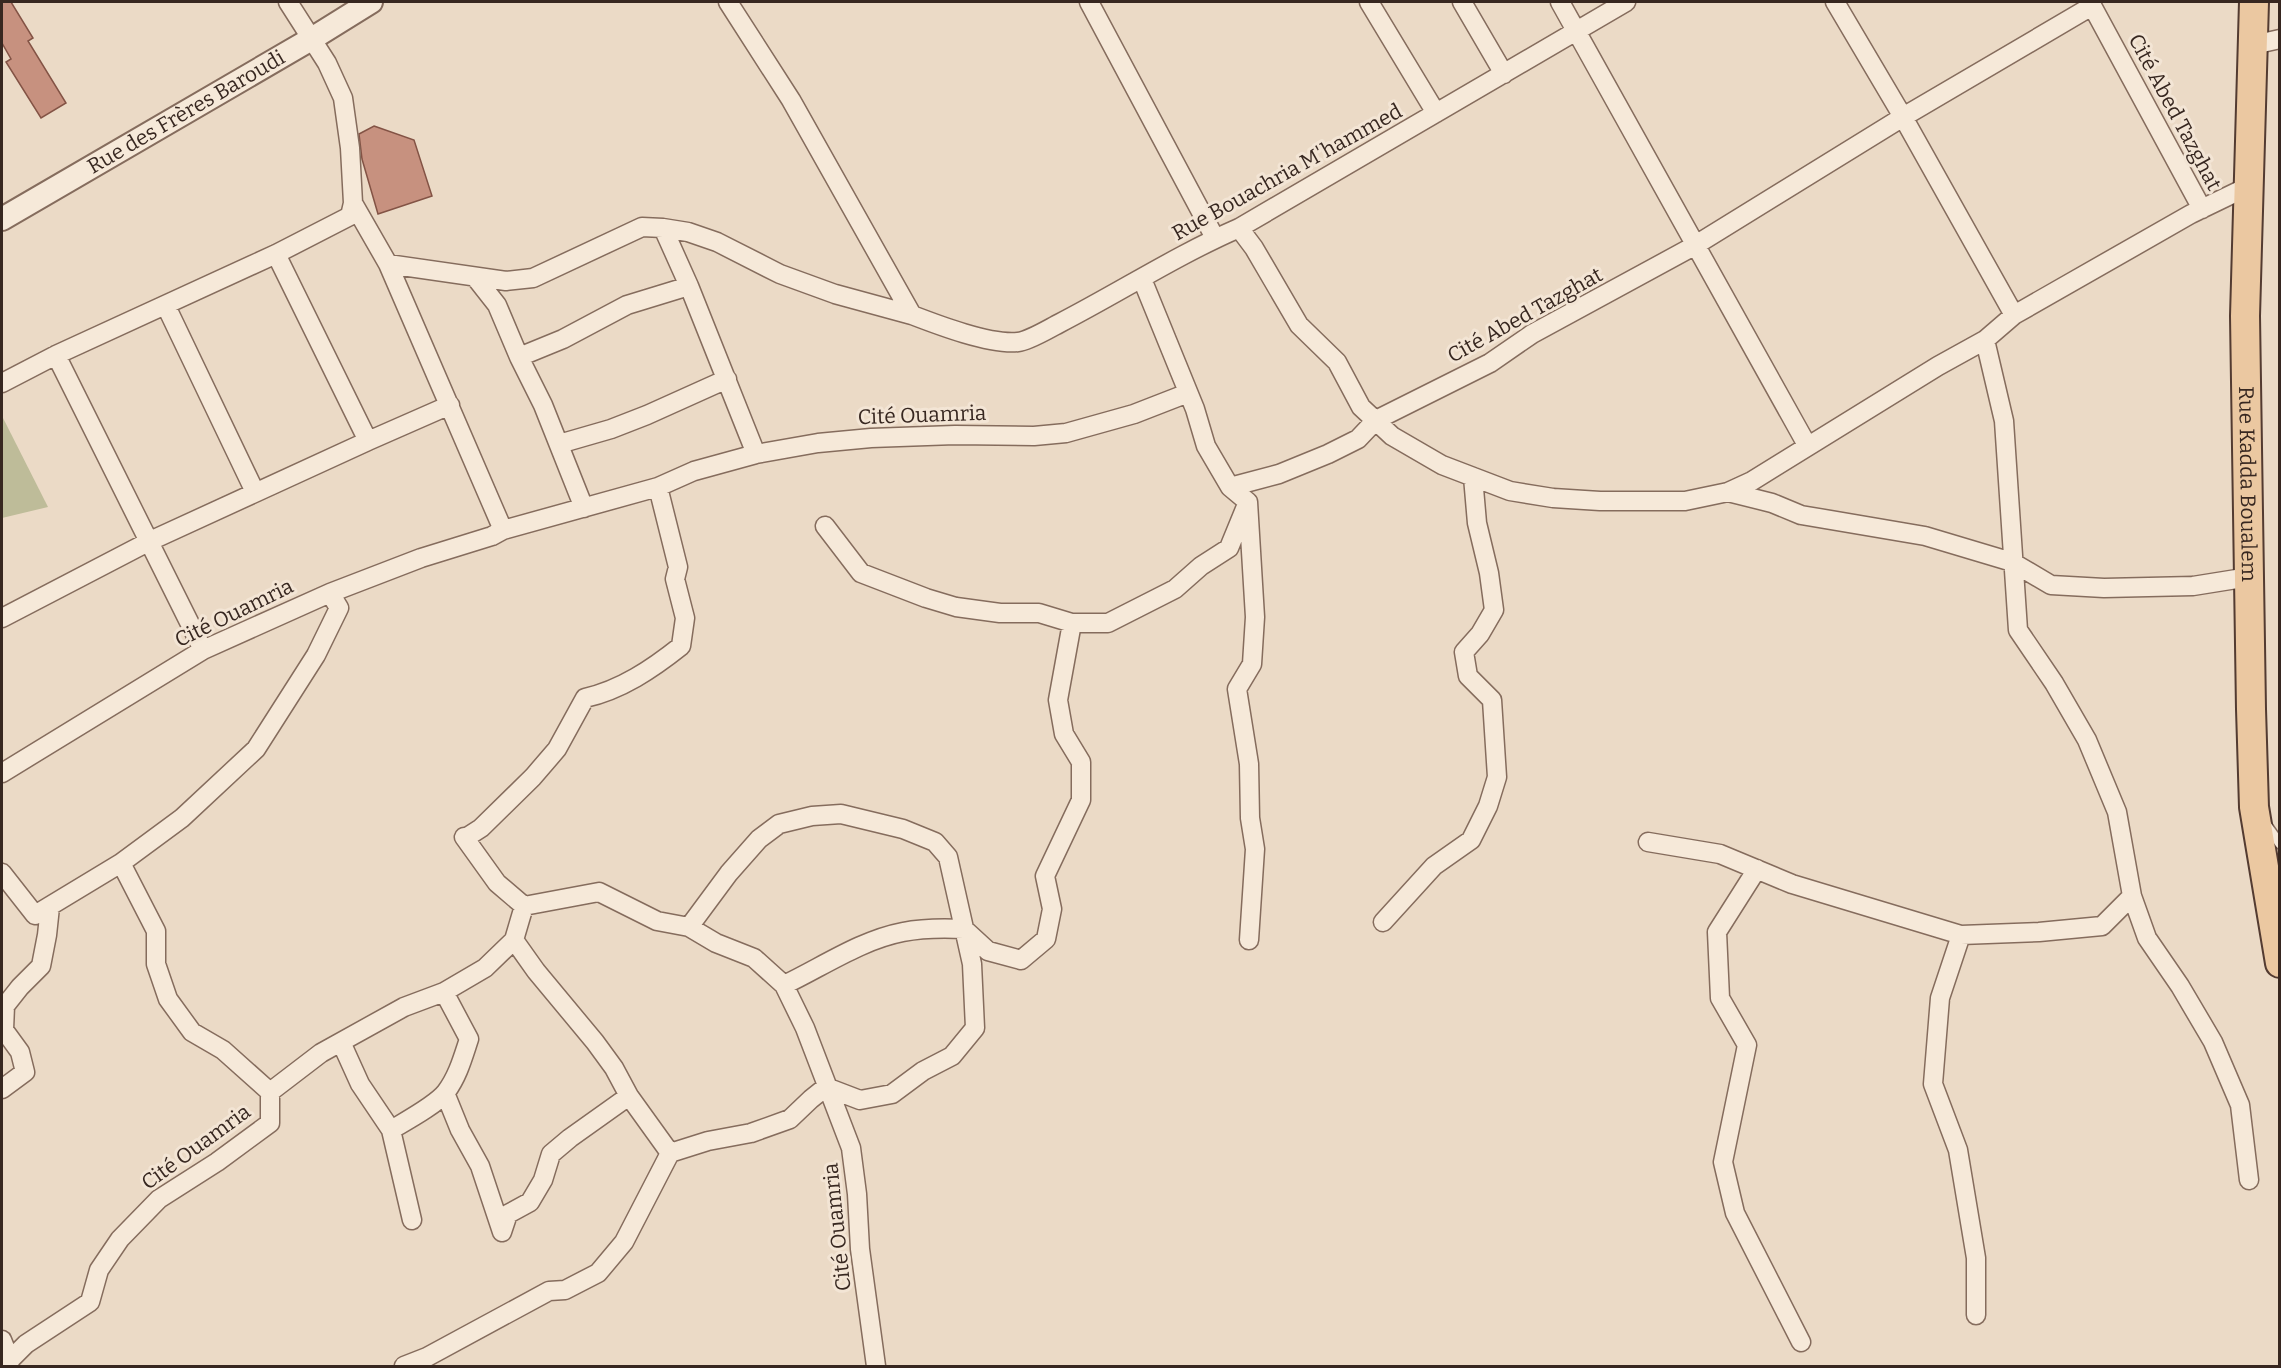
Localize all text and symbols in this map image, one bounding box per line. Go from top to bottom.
street label: Cité Abed Tazghat [2123,29,2227,195]
street label: Rue des Frères Baroudi [83,44,289,179]
street label: Rue Bouachria M'hammed [1167,98,1407,246]
street label: Cité Abed Tazghat [1443,261,1607,368]
street label: Rue Kadda Boualem [2233,386,2262,582]
street label: Cité Ouamria [857,400,987,430]
street label: Cité Ouamria [170,573,298,653]
street label: Cité Ouamria [136,1098,256,1195]
street label: Cité Ouamria [817,1161,857,1292]

